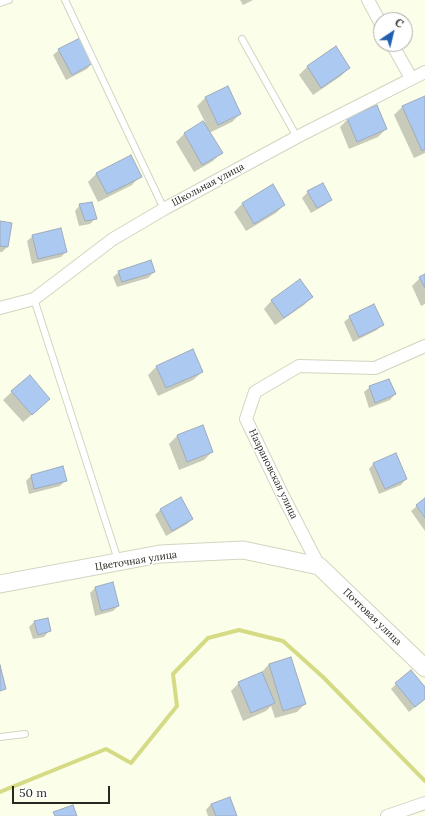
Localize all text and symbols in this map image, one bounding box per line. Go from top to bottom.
north arrow [373,12,413,52]
text: С [392,15,406,31]
street label: Школьная улица [170,161,246,209]
street label: Назрановская улица [246,427,300,521]
street label: Цветочная улица [94,549,178,573]
street label: Почтовая улица [340,586,404,648]
scale bar [14,778,112,804]
text: 50 m [19,785,47,800]

